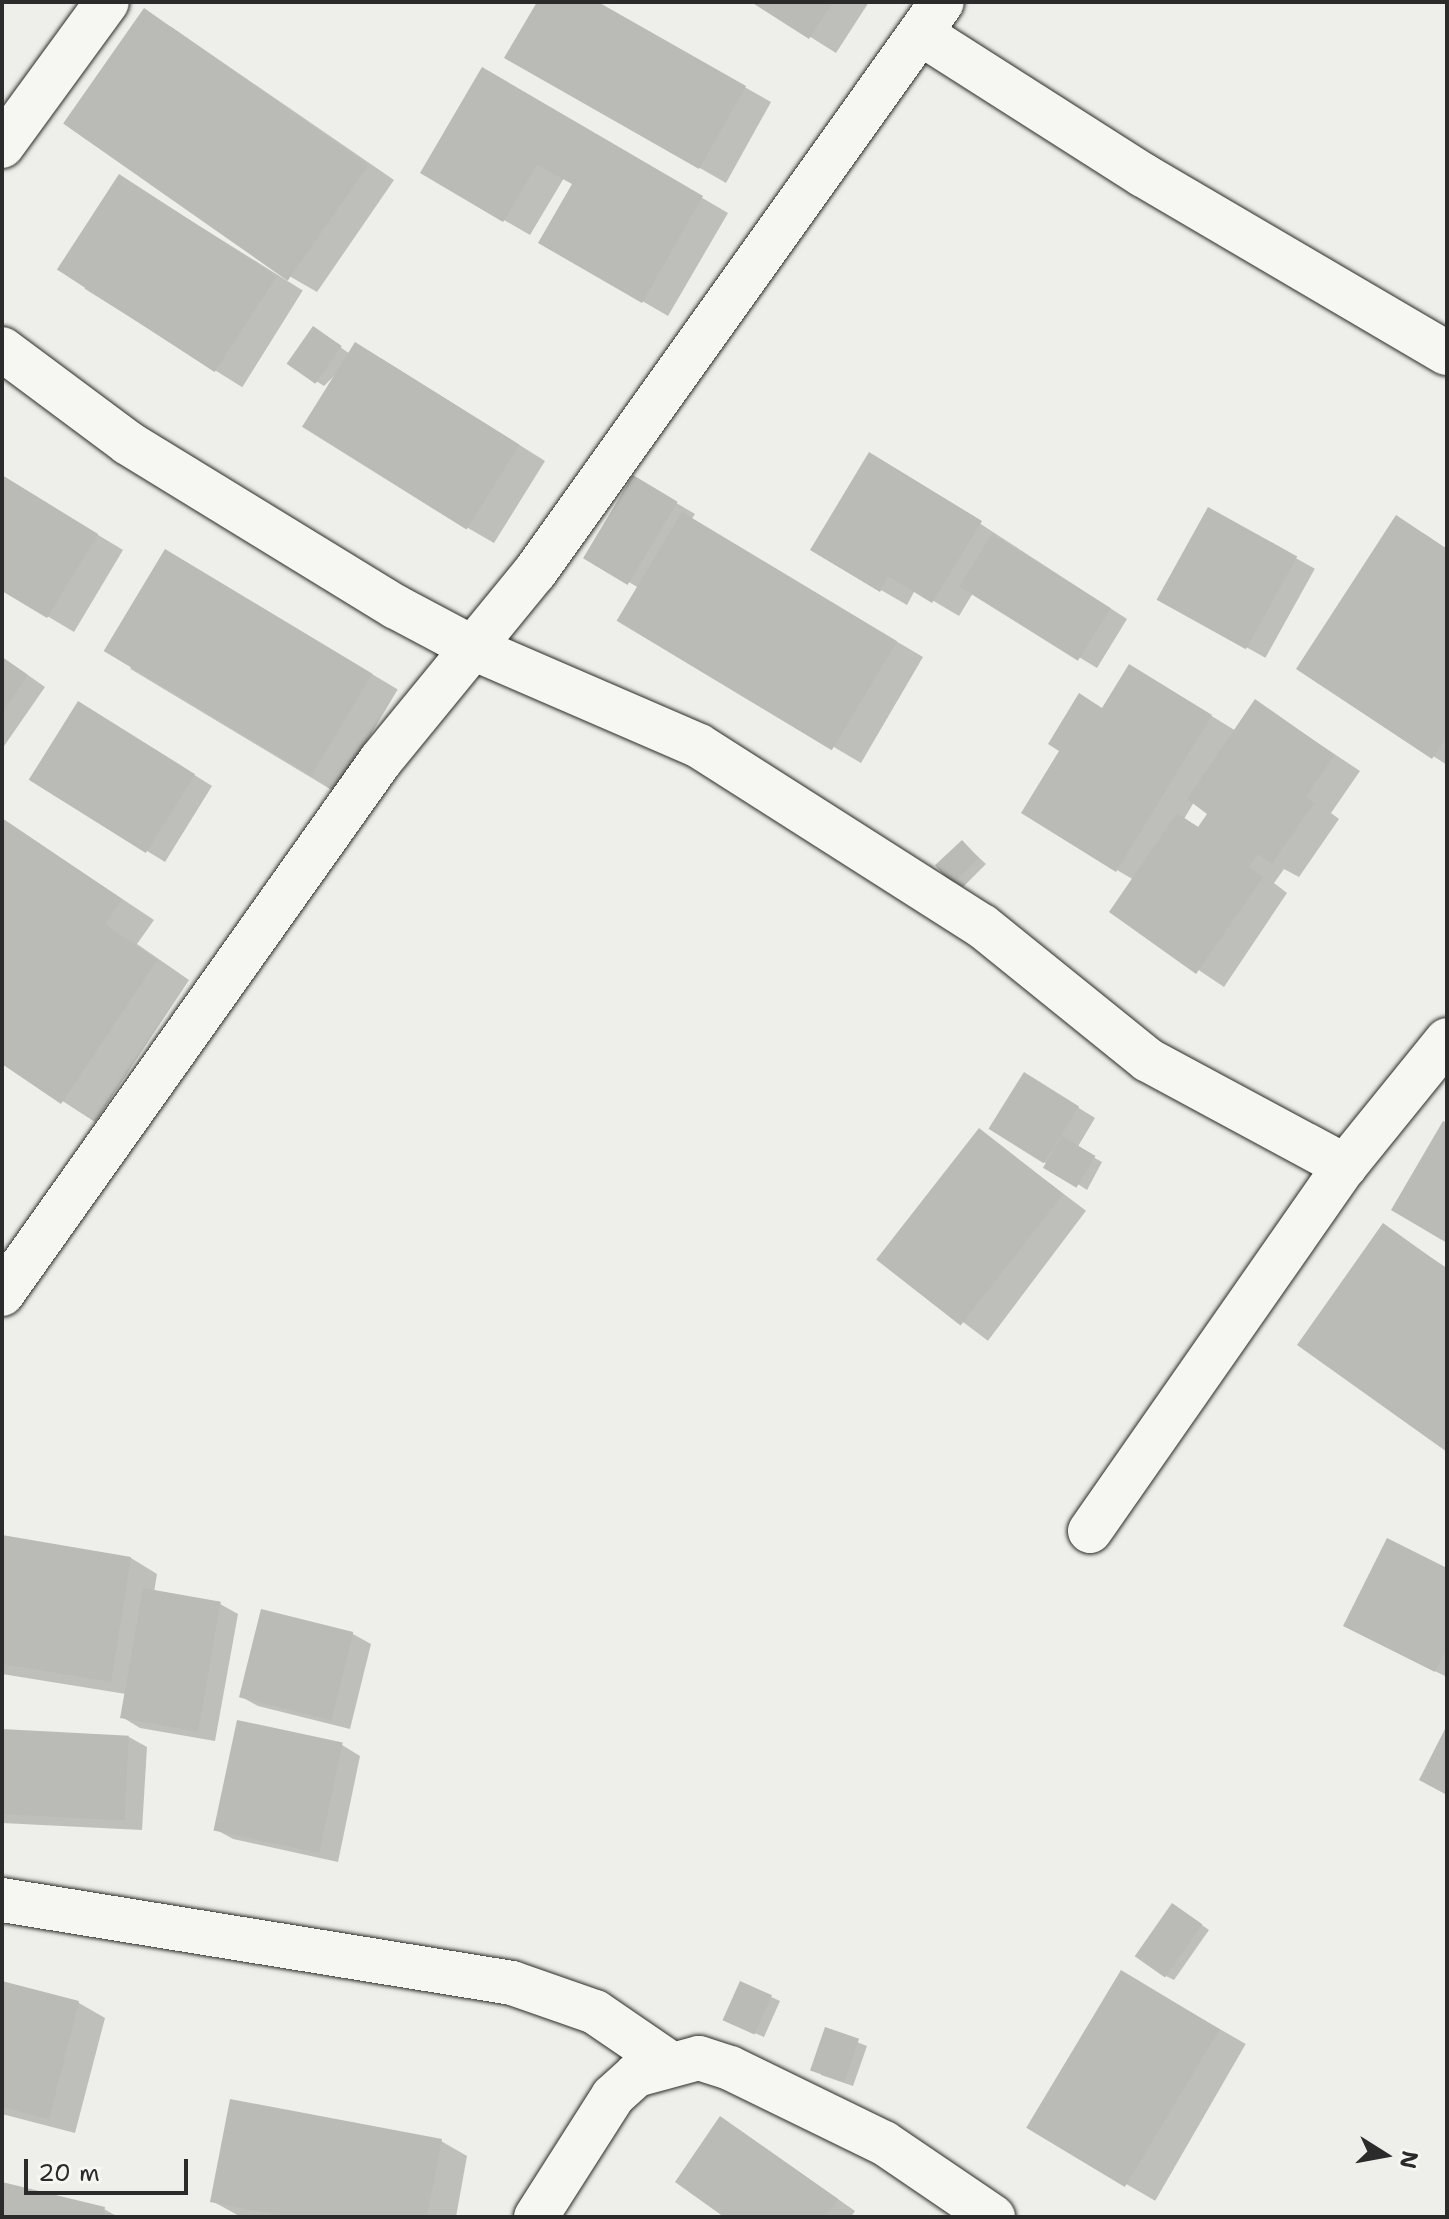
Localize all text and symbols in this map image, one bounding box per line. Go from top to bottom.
north arrow [1345,2115,1425,2195]
scale bar [28,2143,192,2193]
text: N [1393,2148,1425,2171]
text: 20 m [38,2157,100,2189]

